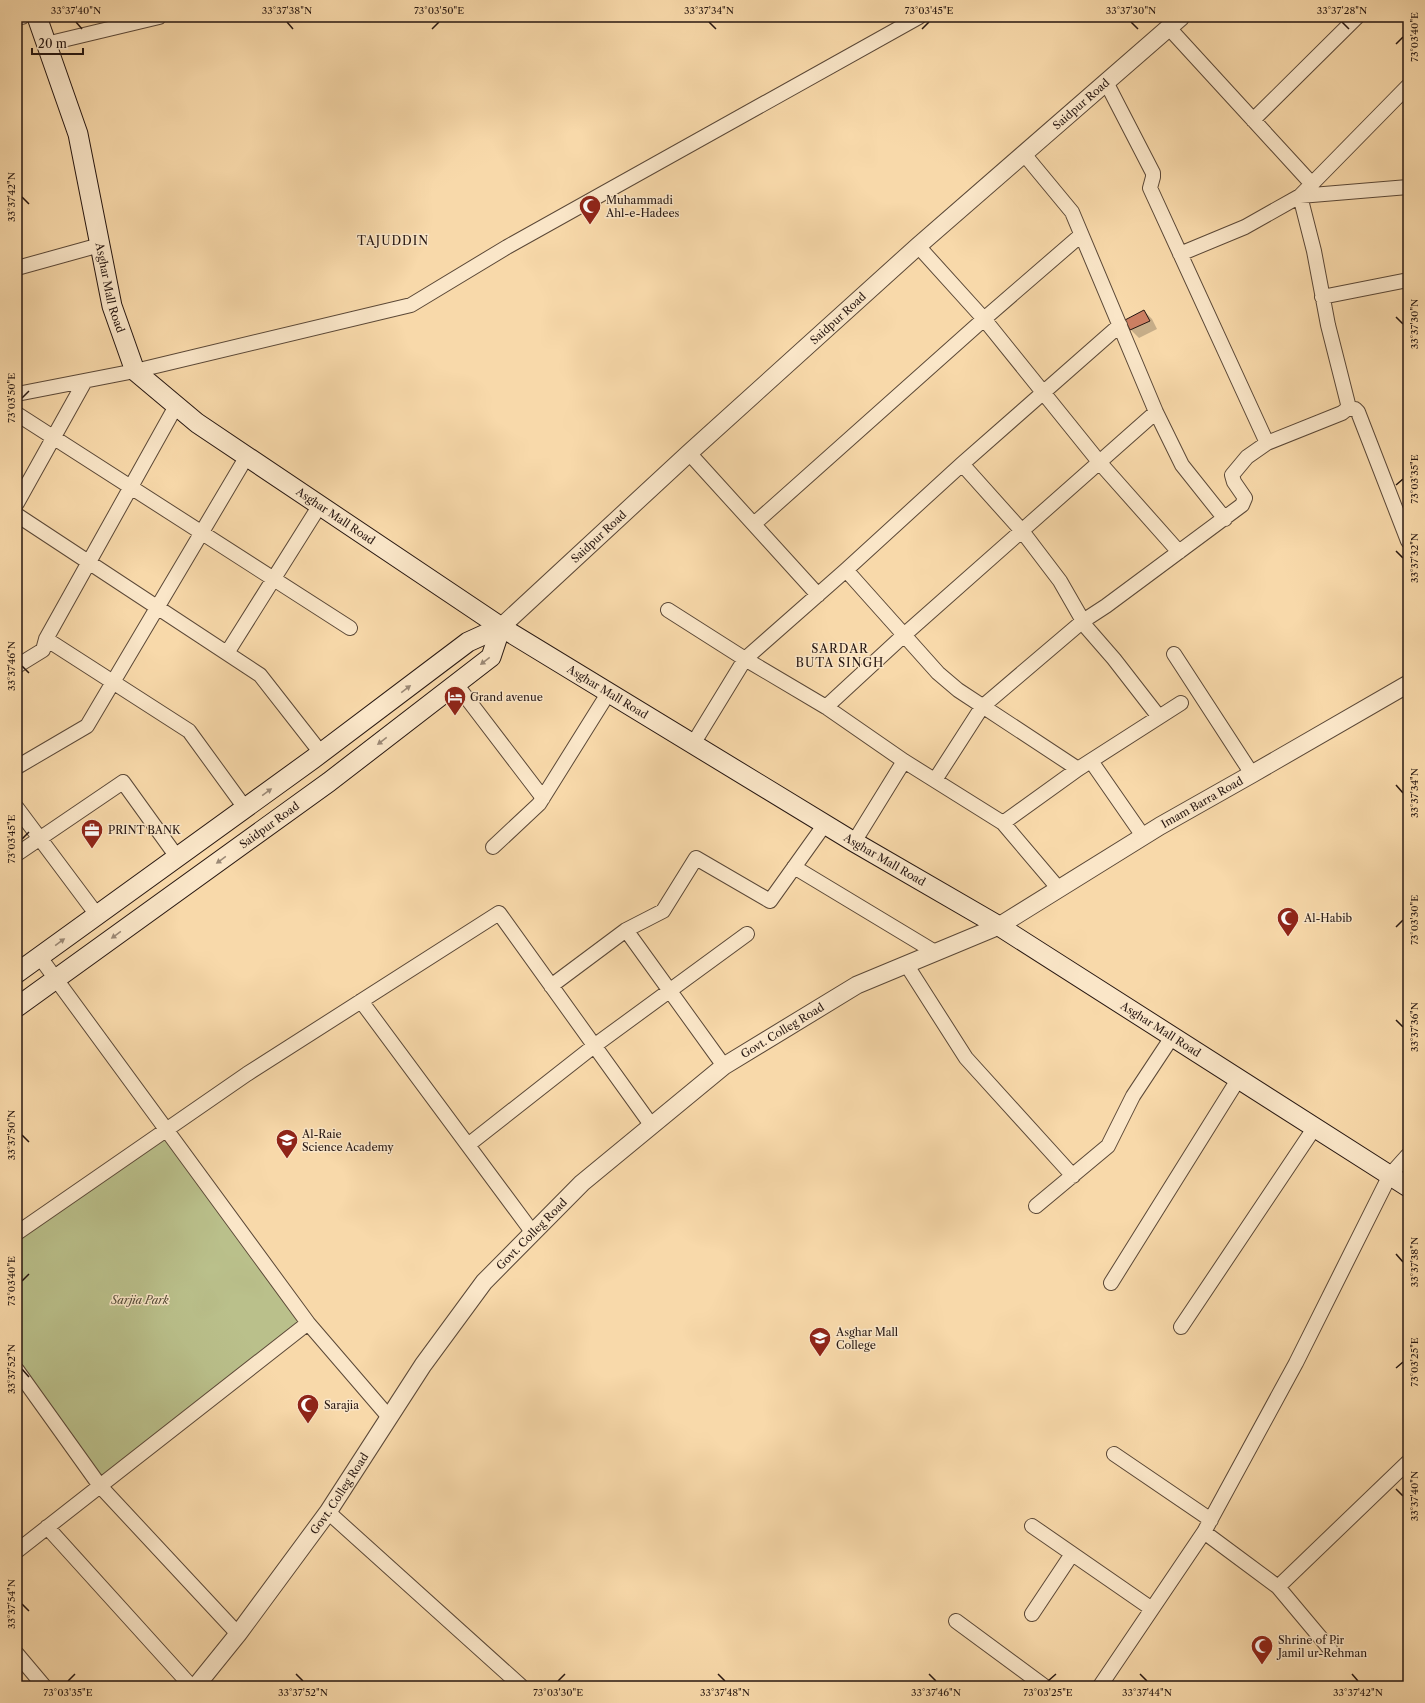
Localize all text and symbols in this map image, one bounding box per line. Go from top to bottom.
text: 33°37'40"N [51,4,101,17]
text: 33°37'38"N [262,4,312,17]
text: 73°03'50"E [414,4,464,17]
text: 33°37'34"N [684,4,734,17]
text: 73°03'45"E [904,4,954,17]
text: 33°37'30"N [1106,4,1156,17]
text: 33°37'28"N [1317,4,1367,17]
text: 73°03'40"E [1408,12,1421,62]
scale bar [32,30,83,56]
text: 20 m [38,36,67,51]
street label: Saidpur Road [1050,75,1112,133]
text: 33°37'42"N [5,172,18,222]
mosque icon: Muhammadi Ahl-e-Hadees [577,193,603,226]
place label: Muhammadi Ahl-e-Hadees [605,193,680,220]
district label: TAJUDDIN [357,233,429,248]
street label: Asghar Mall Road [92,240,128,335]
street label: Saidpur Road [807,289,869,347]
text: 33°37'30"N [1408,299,1421,349]
text: 73°03'50"E [5,373,18,423]
text: 73°03'35"E [1408,454,1421,504]
street label: Asghar Mall Road [292,484,378,548]
street label: Saidpur Road [568,507,629,566]
text: 33°37'32"N [1408,533,1421,583]
text: 33°37'46"N [5,641,18,691]
district label: SARDAR BUTA SINGH [796,641,884,670]
one-way arrow [480,657,491,666]
street label: Asghar Mall Road [564,661,651,722]
hotel icon: Grand avenue [442,684,468,717]
one-way arrow [400,685,411,694]
place label: Grand avenue [470,690,543,704]
one-way arrow [377,737,388,745]
text: 33°37'34"N [1408,768,1421,818]
street label: Imam Barra Road [1158,773,1246,831]
one-way arrow [262,788,273,796]
street label: Saidpur Road [237,799,302,851]
text: 73°03'45"E [5,814,18,864]
office icon: PRINT BANK [79,817,105,850]
place label: PRINT BANK [108,823,181,837]
street label: Asghar Mall Road [840,830,928,889]
one-way arrow [216,855,227,864]
text: 73°03'30"E [1408,895,1421,945]
mosque icon: Al-Habib [1275,905,1301,938]
place label: Al-Habib [1303,911,1352,925]
one-way arrow [110,931,121,940]
one-way arrow [54,937,65,946]
street label: Asghar Mall Road [1117,998,1204,1060]
street label: Govt. Colleg Road [738,1000,827,1061]
text: 33°37'36"N [1408,1002,1421,1052]
text: 33°37'50"N [5,1110,18,1160]
school or university icon: Al-Raie Science Academy [274,1127,300,1160]
place label: Al-Raie Science Academy [301,1127,395,1154]
street label: Govt. Colleg Road [493,1195,570,1273]
text: 33°37'38"N [1408,1237,1421,1287]
text: 73°03'40"E [5,1256,18,1306]
park label: Sarjia Park [110,1293,169,1307]
school or university icon: Asghar Mall College [807,1325,833,1358]
place label: Asghar Mall College [835,1325,899,1352]
text: 73°03'25"E [1408,1337,1421,1387]
text: 33°37'52"N [5,1344,18,1394]
mosque icon: Sarajia [295,1392,321,1425]
place label: Sarajia [324,1398,359,1412]
street label: Govt. Colleg Road [307,1450,372,1537]
text: 33°37'40"N [1408,1471,1421,1521]
text: 33°37'54"N [5,1579,18,1629]
mosque icon: Shrine of Pir Jamil ur-Rehman [1249,1633,1275,1666]
place label: Shrine of Pir Jamil ur-Rehman [1276,1633,1367,1660]
text: 73°03'35"E [43,1686,93,1699]
text: 33°37'52"N [278,1686,328,1699]
text: 73°03'30"E [533,1686,583,1699]
text: 33°37'48"N [700,1686,750,1699]
text: 33°37'46"N [911,1686,961,1699]
text: 73°03'25"E [1023,1686,1073,1699]
text: 33°37'44"N [1122,1686,1172,1699]
text: 33°37'42"N [1333,1686,1383,1699]

